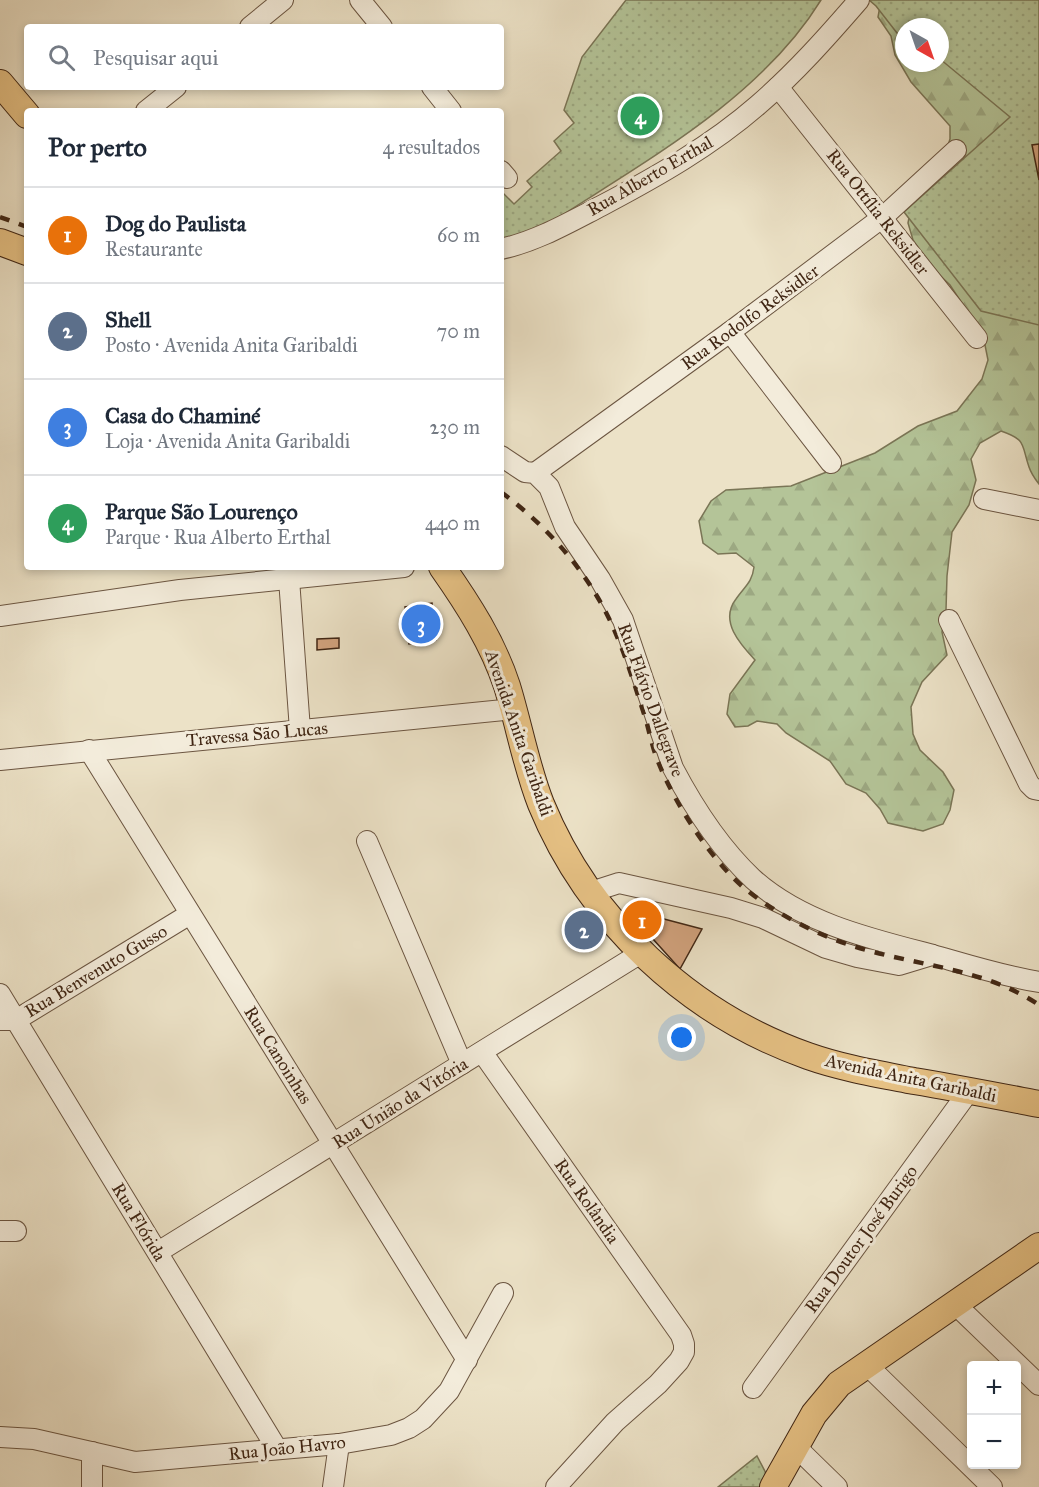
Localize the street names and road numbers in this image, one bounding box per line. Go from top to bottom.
street label: Rua Alberto Erthal [583,131,717,221]
street label: Rua Ottília Reksidler [822,144,934,280]
street label: Rua Rodolfo Reksidler [677,259,823,374]
street label: Rua Flávio Dallegrave [612,620,689,780]
street label: Avenida Anita Garibaldi [480,646,558,819]
street label: Travessa São Lucas [185,717,329,751]
street label: Rua Benvenuto Gusso [21,920,171,1022]
street label: Rua Canoinhas [239,1002,317,1108]
street label: Avenida Anita Garibaldi [822,1049,999,1107]
street label: Rua União da Vitória [328,1052,472,1154]
street label: Rua Rolândia [550,1154,625,1248]
street label: Rua Doutor José Burigo [800,1161,923,1318]
street label: Rua Flórida [107,1179,171,1266]
street label: Rua João Havro [227,1431,347,1466]

